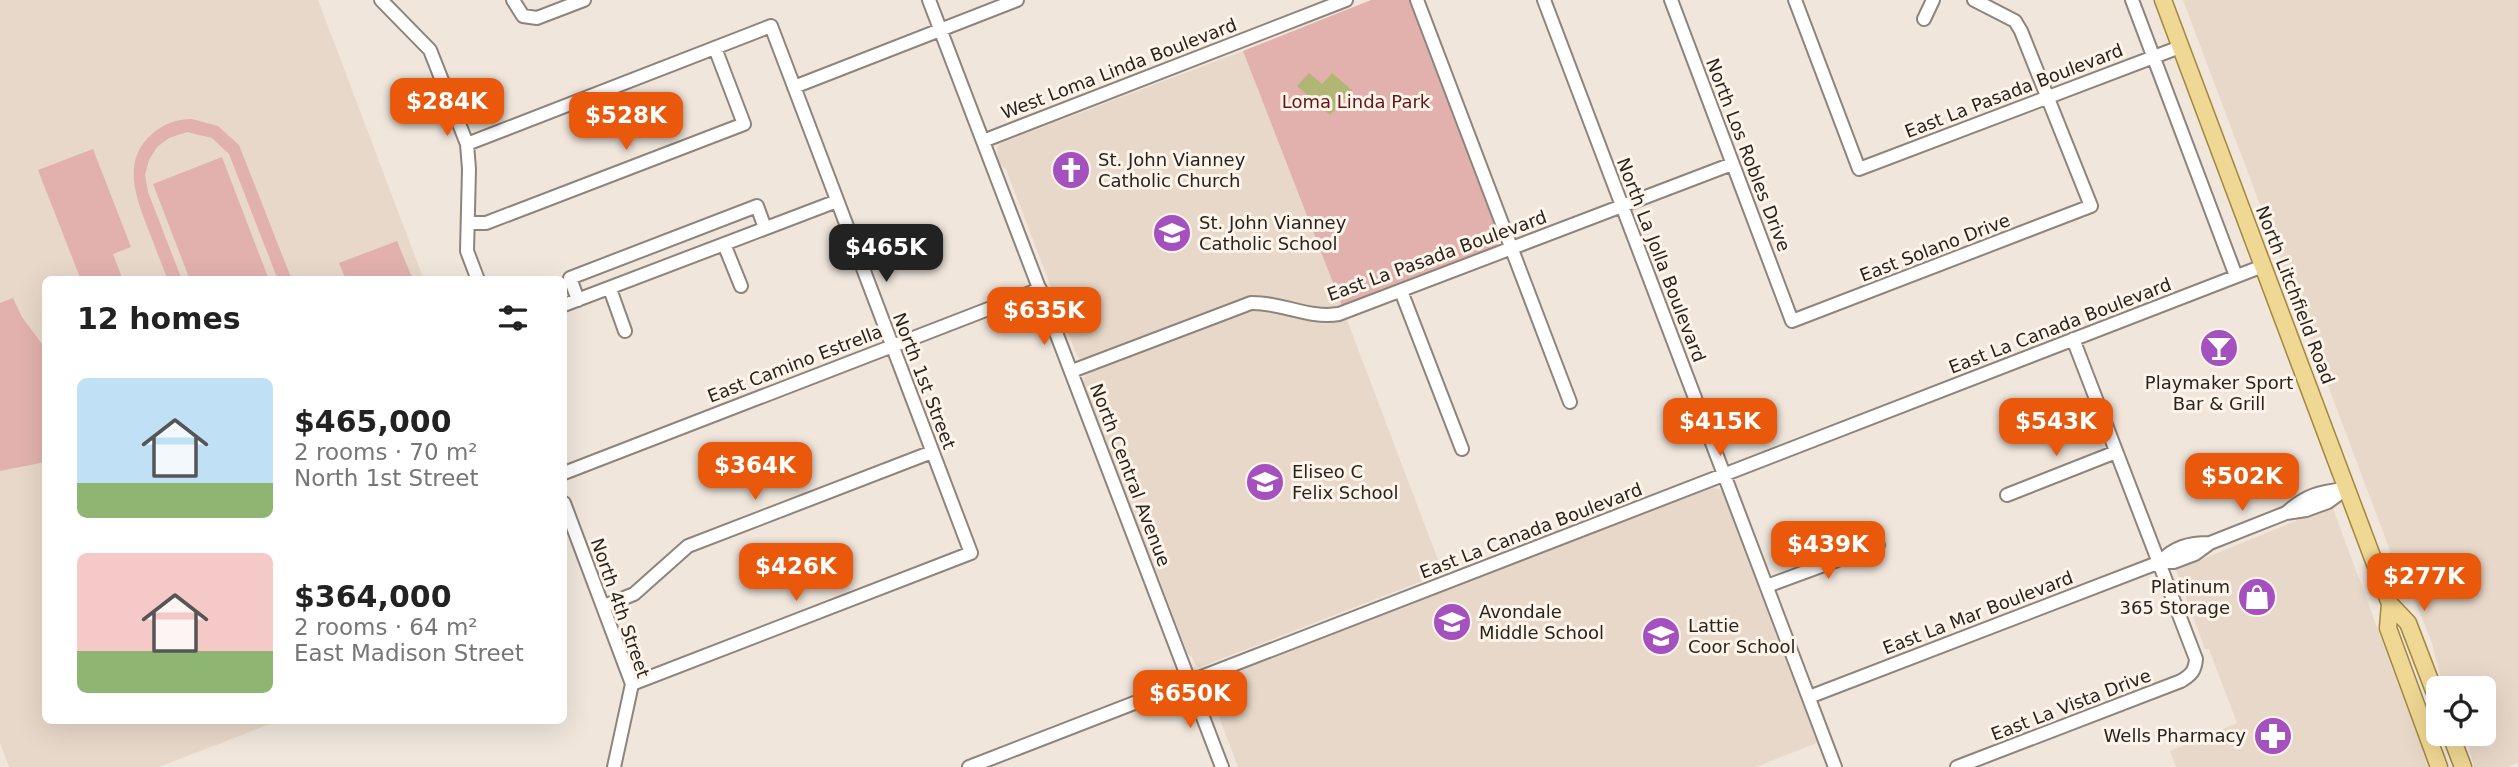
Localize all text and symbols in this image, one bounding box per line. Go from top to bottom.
street label: West Loma Linda Boulevard [998,14,1240,123]
street label: East La Pasada Boulevard [1902,39,2126,142]
street label: North Los Robles Drive [1702,55,1795,254]
pin: $284K [398,78,496,138]
text: $284K [406,88,488,114]
park label: Loma Linda Park [1282,91,1431,112]
pin: $528K [577,92,675,152]
text: $528K [585,102,667,128]
church icon: St. John Vianney Catholic Church [1050,149,1092,191]
place label: St. John Vianney Catholic Church [1098,149,1246,191]
street label: North La Jolla Boulevard [1613,155,1710,365]
street label: North Litchfield Road [2252,203,2339,387]
street label: East La Pasada Boulevard [1324,206,1549,305]
street label: East Solano Drive [1857,209,2013,286]
school or university icon: St. John Vianney Catholic School [1151,212,1193,254]
place label: St. John Vianney Catholic School [1199,212,1347,254]
pin: $465K [837,224,935,284]
text: $465K [845,234,927,260]
street label: East La Canada Boulevard [1946,273,2174,378]
pin: $635K [995,288,1093,347]
text: $635K [1003,297,1085,323]
icon: filters [494,299,532,337]
text: 12 homes [77,301,241,336]
street label: North 1st Street [889,310,960,452]
street label: East Camino Estrella [704,320,885,407]
bar icon: Playmaker Sport Bar & Grill [2198,327,2240,369]
place label: Playmaker Sport Bar & Grill [2145,372,2293,414]
street label: North Central Avenue [1086,380,1175,569]
pin: $415K [1671,398,1769,458]
pin: $543K [2007,398,2105,458]
text: $465,000 [294,404,452,439]
icon: home [133,406,217,490]
text: $415K [1679,408,1761,434]
text: $543K [2015,408,2097,434]
text: 2 rooms · 70 m² [294,439,478,465]
pin: $364K [706,442,804,502]
text: $364K [714,452,796,478]
pin: $502K [2193,454,2291,513]
school or university icon: Eliseo C Felix School [1244,461,1286,503]
place label: Eliseo C Felix School [1292,461,1399,503]
text: $502K [2201,463,2283,489]
text: North 1st Street [294,465,478,491]
street label: East La Canada Boulevard [1417,478,1645,583]
pin: $439K [1779,522,1877,581]
text: $439K [1787,531,1869,557]
street label: North 4th Street [587,535,654,680]
pin: $426K [747,544,845,603]
text: $426K [755,553,837,579]
pin: $277K [2375,554,2473,613]
text: $277K [2383,563,2465,589]
street label: East La Mar Boulevard [1880,567,2076,659]
place label: Platinum 365 Storage [2119,576,2230,618]
shop icon: Platinum 365 Storage [2236,576,2278,618]
text: $364,000 [294,579,452,614]
icon: home [133,581,217,665]
school or university icon: Avondale Middle School [1431,601,1473,643]
place label: Avondale Middle School [1479,601,1604,643]
text: 2 rooms · 64 m² [294,614,478,640]
school or university icon: Lattie Coor School [1640,615,1682,657]
place label: Lattie Coor School [1688,615,1795,657]
text: East Madison Street [294,640,524,666]
street label: East La Vista Drive [1988,664,2154,745]
pin: $650K [1141,670,1239,730]
map controls [2426,676,2496,746]
button: locate [2426,676,2496,746]
text: $650K [1149,680,1231,706]
pharmacy icon: Wells Pharmacy [2252,715,2294,757]
place label: Wells Pharmacy [2104,725,2246,746]

